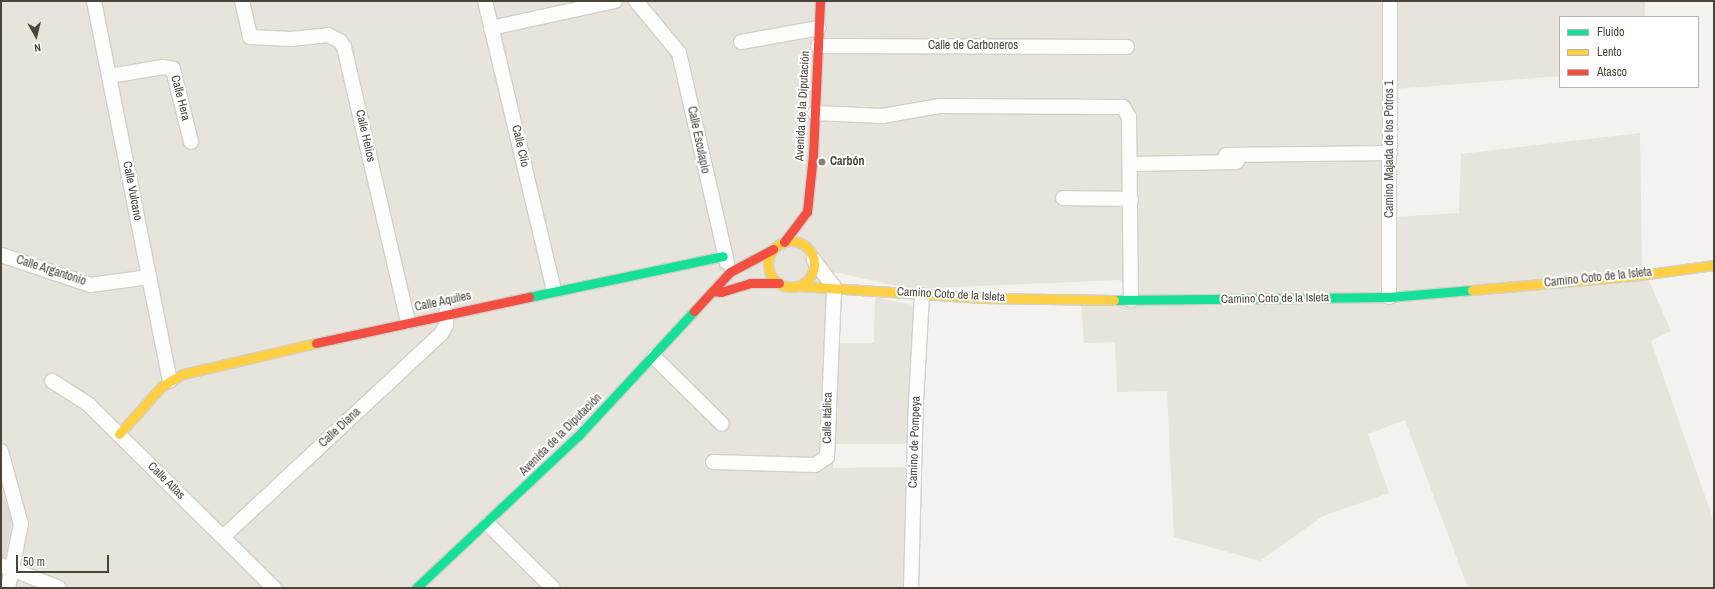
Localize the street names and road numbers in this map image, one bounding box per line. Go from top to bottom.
street label: Calle de Carboneros [928,39,1018,53]
street label: Avenida de la Diputación [793,51,813,161]
street label: Calle Hera [167,74,193,122]
street label: Camino Majada de los Potros 1 [1383,80,1397,218]
street label: Calle Esculapio [684,105,712,175]
street label: Calle Helios [352,109,378,163]
street label: Calle Clio [508,124,532,168]
street label: Calle Vulcano [119,160,145,222]
street label: Calle Argantonio [14,253,88,289]
street label: Camino Coto de la Isleta [1543,265,1653,291]
street label: Camino Coto de la Isleta [897,285,1005,305]
street label: Calle Aquiles [413,289,473,315]
street label: Camino Coto de la Isleta [1221,291,1329,307]
street label: Avenida de la Diputación [517,391,605,479]
street label: Calle Itálica [820,392,836,444]
street label: Camino de Pompeya [906,396,924,488]
street label: Calle Diana [316,405,364,451]
street label: Calle Atlas [144,459,188,503]

